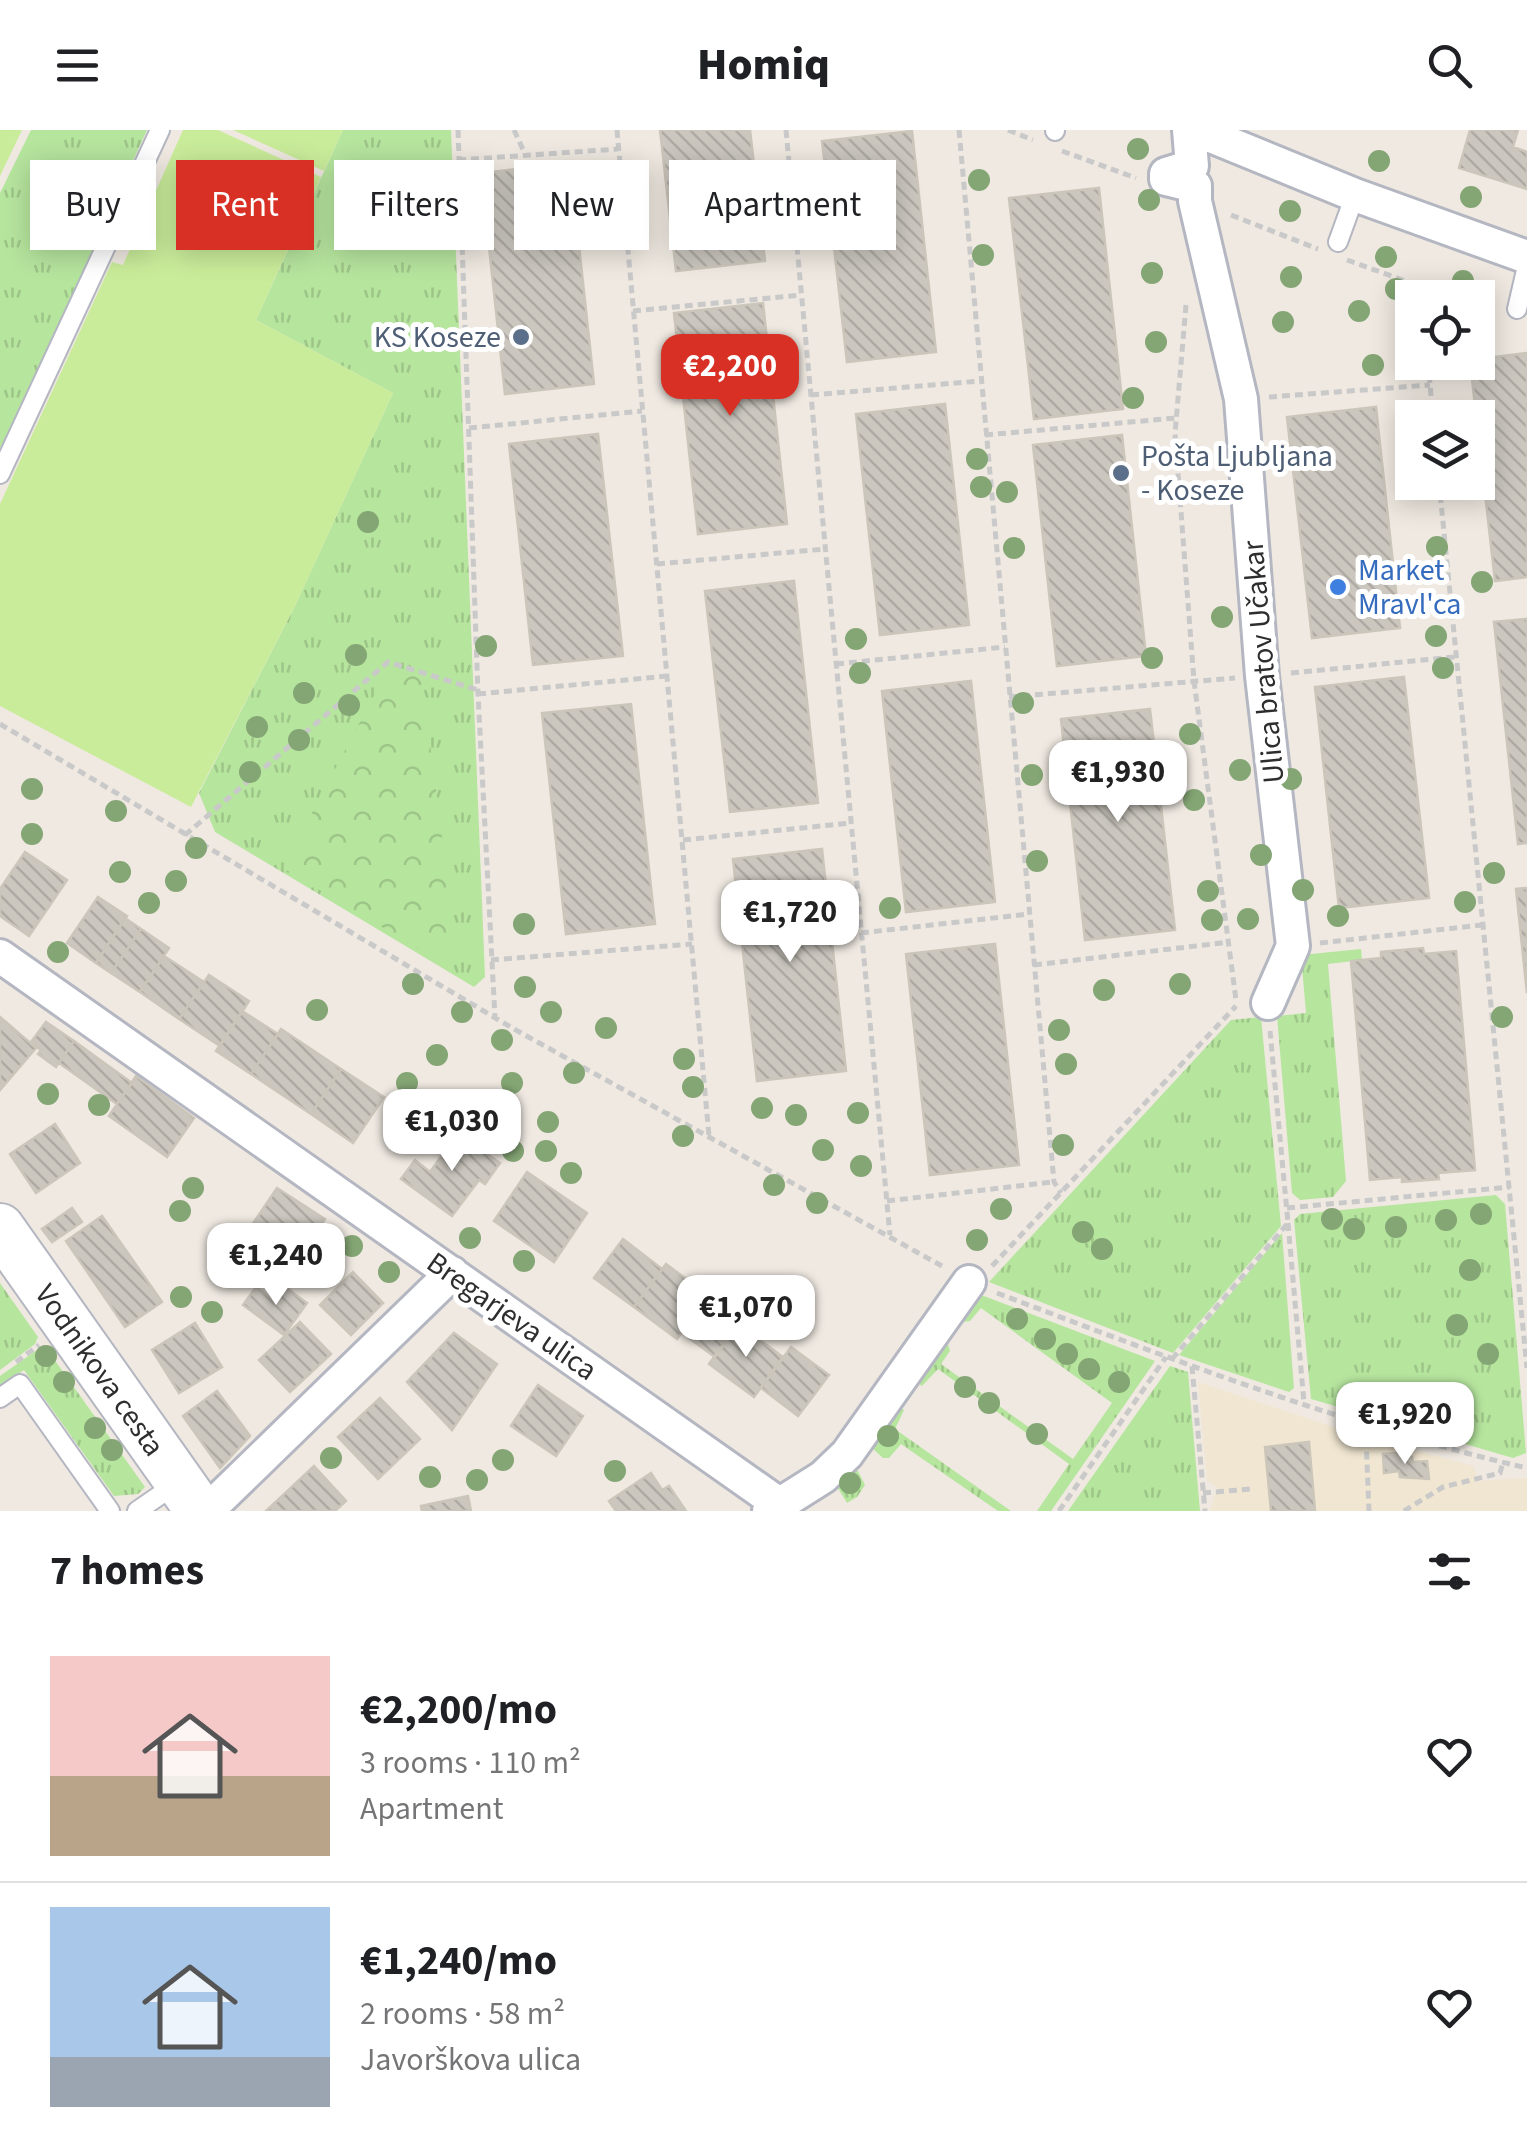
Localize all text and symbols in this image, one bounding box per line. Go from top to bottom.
text: Homiq [697,33,830,97]
icon: menu [50,38,105,93]
icon: search [1422,38,1477,93]
chip: Buy [30,160,156,250]
chip: Rent [176,160,314,250]
chip: Filters [334,160,494,250]
chip: New [514,160,649,250]
chip: Apartment [669,160,896,250]
map controls [1395,280,1495,500]
button: locate [1395,280,1495,380]
place label: KS Koseze [374,316,501,359]
marker: KS Koseze [510,326,532,348]
pin: €2,200 [649,334,811,419]
text: €2,200 [683,343,777,389]
button: layers [1395,400,1495,500]
place label: Pošta Ljubljana - Koseze [1141,435,1333,512]
marker: Pošta Ljubljana - Koseze [1110,462,1132,484]
street label: Ulica bratov Učakar [1231,538,1296,785]
place label: Market Mravl'ca [1358,549,1461,626]
marker: Market Mravl'ca [1327,576,1349,598]
pin: €1,930 [1037,740,1199,825]
text: €1,930 [1071,749,1165,795]
pin: €1,720 [709,880,871,965]
text: €1,720 [743,889,837,935]
pin: €1,030 [371,1089,533,1174]
text: €1,030 [405,1098,499,1144]
pin: €1,240 [195,1223,357,1308]
text: €1,240 [229,1232,323,1278]
street label: Bregarjeva ulica [418,1242,606,1391]
pin: €1,070 [665,1275,827,1360]
street label: Vodnikova cesta [24,1276,175,1465]
text: €1,070 [699,1284,793,1330]
pin: €1,920 [1324,1382,1486,1467]
text: €1,920 [1358,1391,1452,1437]
text: 7 homes [50,1541,204,1601]
icon: filters [1422,1544,1477,1599]
text: €2,200/mo [360,1680,557,1740]
icon: home [130,1696,250,1816]
icon: heart [1422,1729,1477,1784]
text: 3 rooms · 110 m² [360,1740,581,1786]
text: Apartment [360,1786,503,1832]
text: €1,240/mo [360,1931,557,1991]
icon: home [130,1947,250,2067]
icon: heart [1422,1980,1477,2035]
text: 2 rooms · 58 m² [360,1991,565,2037]
text: Javorškova ulica [360,2037,581,2083]

